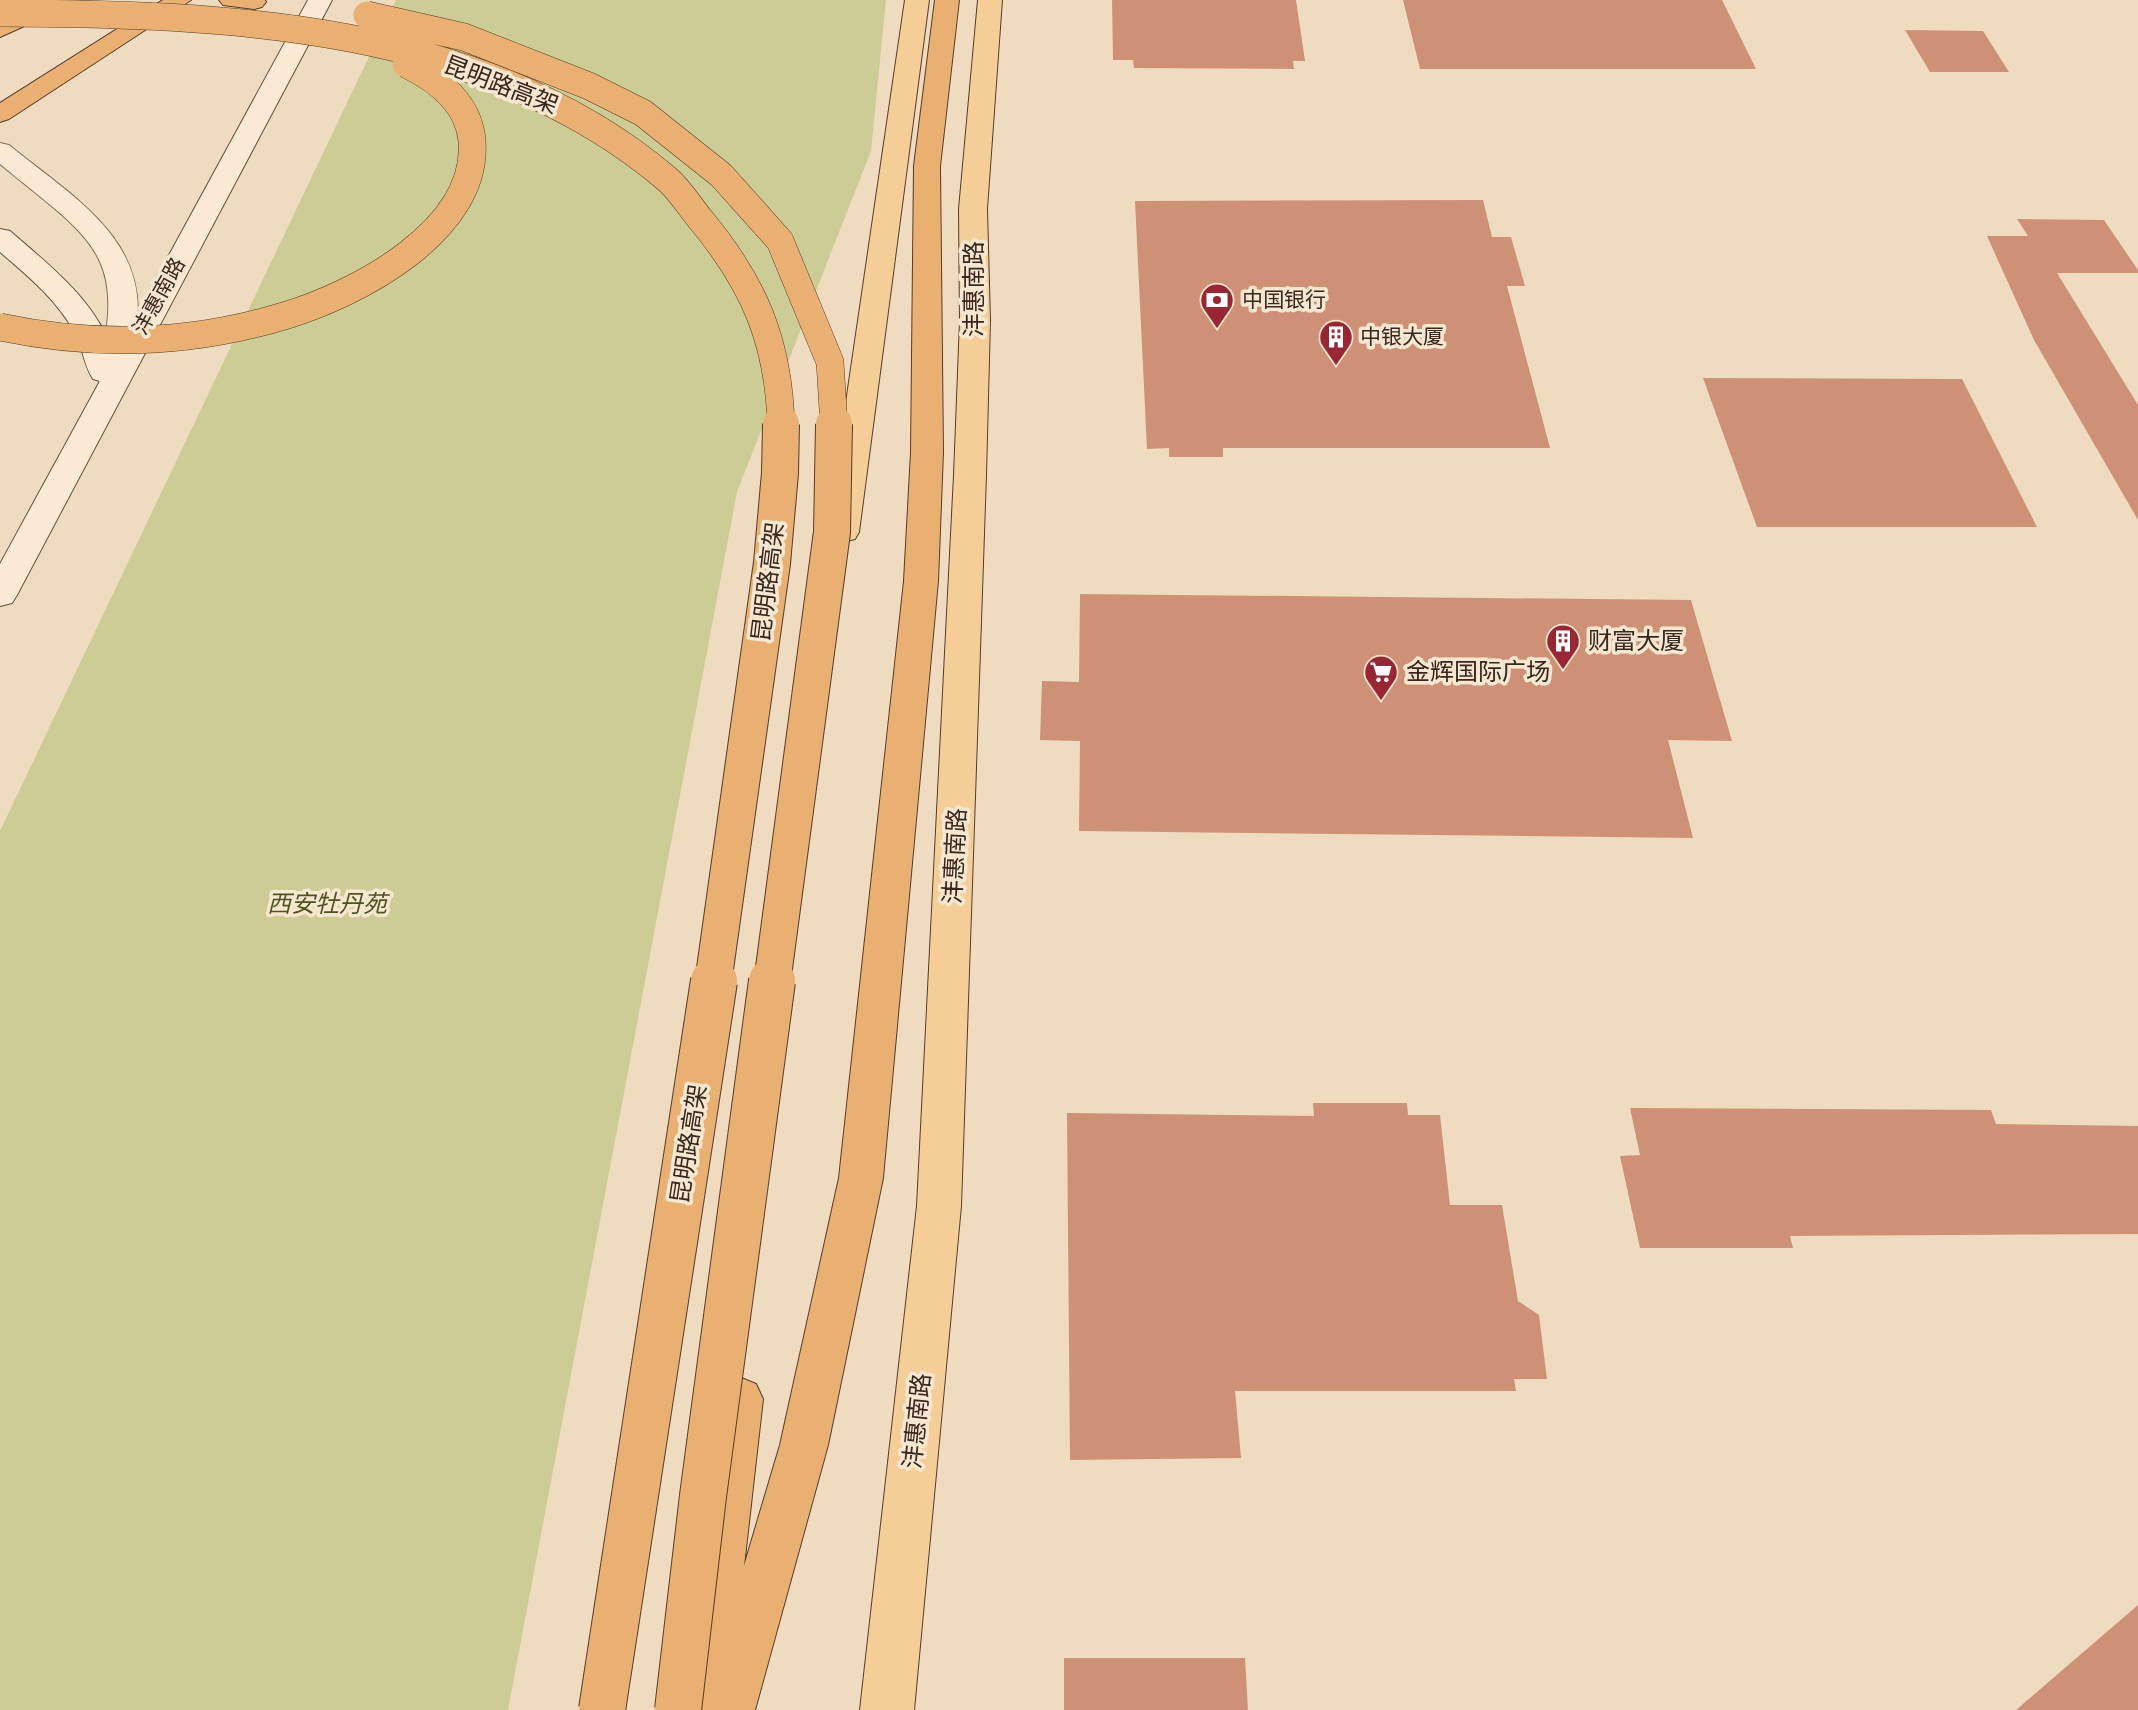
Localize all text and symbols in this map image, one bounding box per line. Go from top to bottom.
street label: 昆明路高架 [440,50,562,120]
street label: 沣惠南路 [960,241,988,337]
street label: 沣惠南路 [128,253,190,339]
bank icon: 中国银行 [1198,281,1236,330]
place label: 中国银行 [1242,288,1326,312]
building icon: 中银大厦 [1317,318,1355,367]
place label: 中银大厦 [1360,325,1444,349]
street label: 昆明路高架 [747,521,789,643]
building icon: 财富大厦 [1544,622,1582,671]
place label: 财富大厦 [1588,627,1684,655]
supermarket icon: 金辉国际广场 [1362,653,1400,702]
place label: 金辉国际广场 [1406,658,1550,686]
street label: 沣惠南路 [939,807,971,905]
park label: 西安牡丹苑 [267,890,391,918]
street label: 昆明路高架 [666,1083,712,1205]
street label: 沣惠南路 [898,1372,936,1470]

